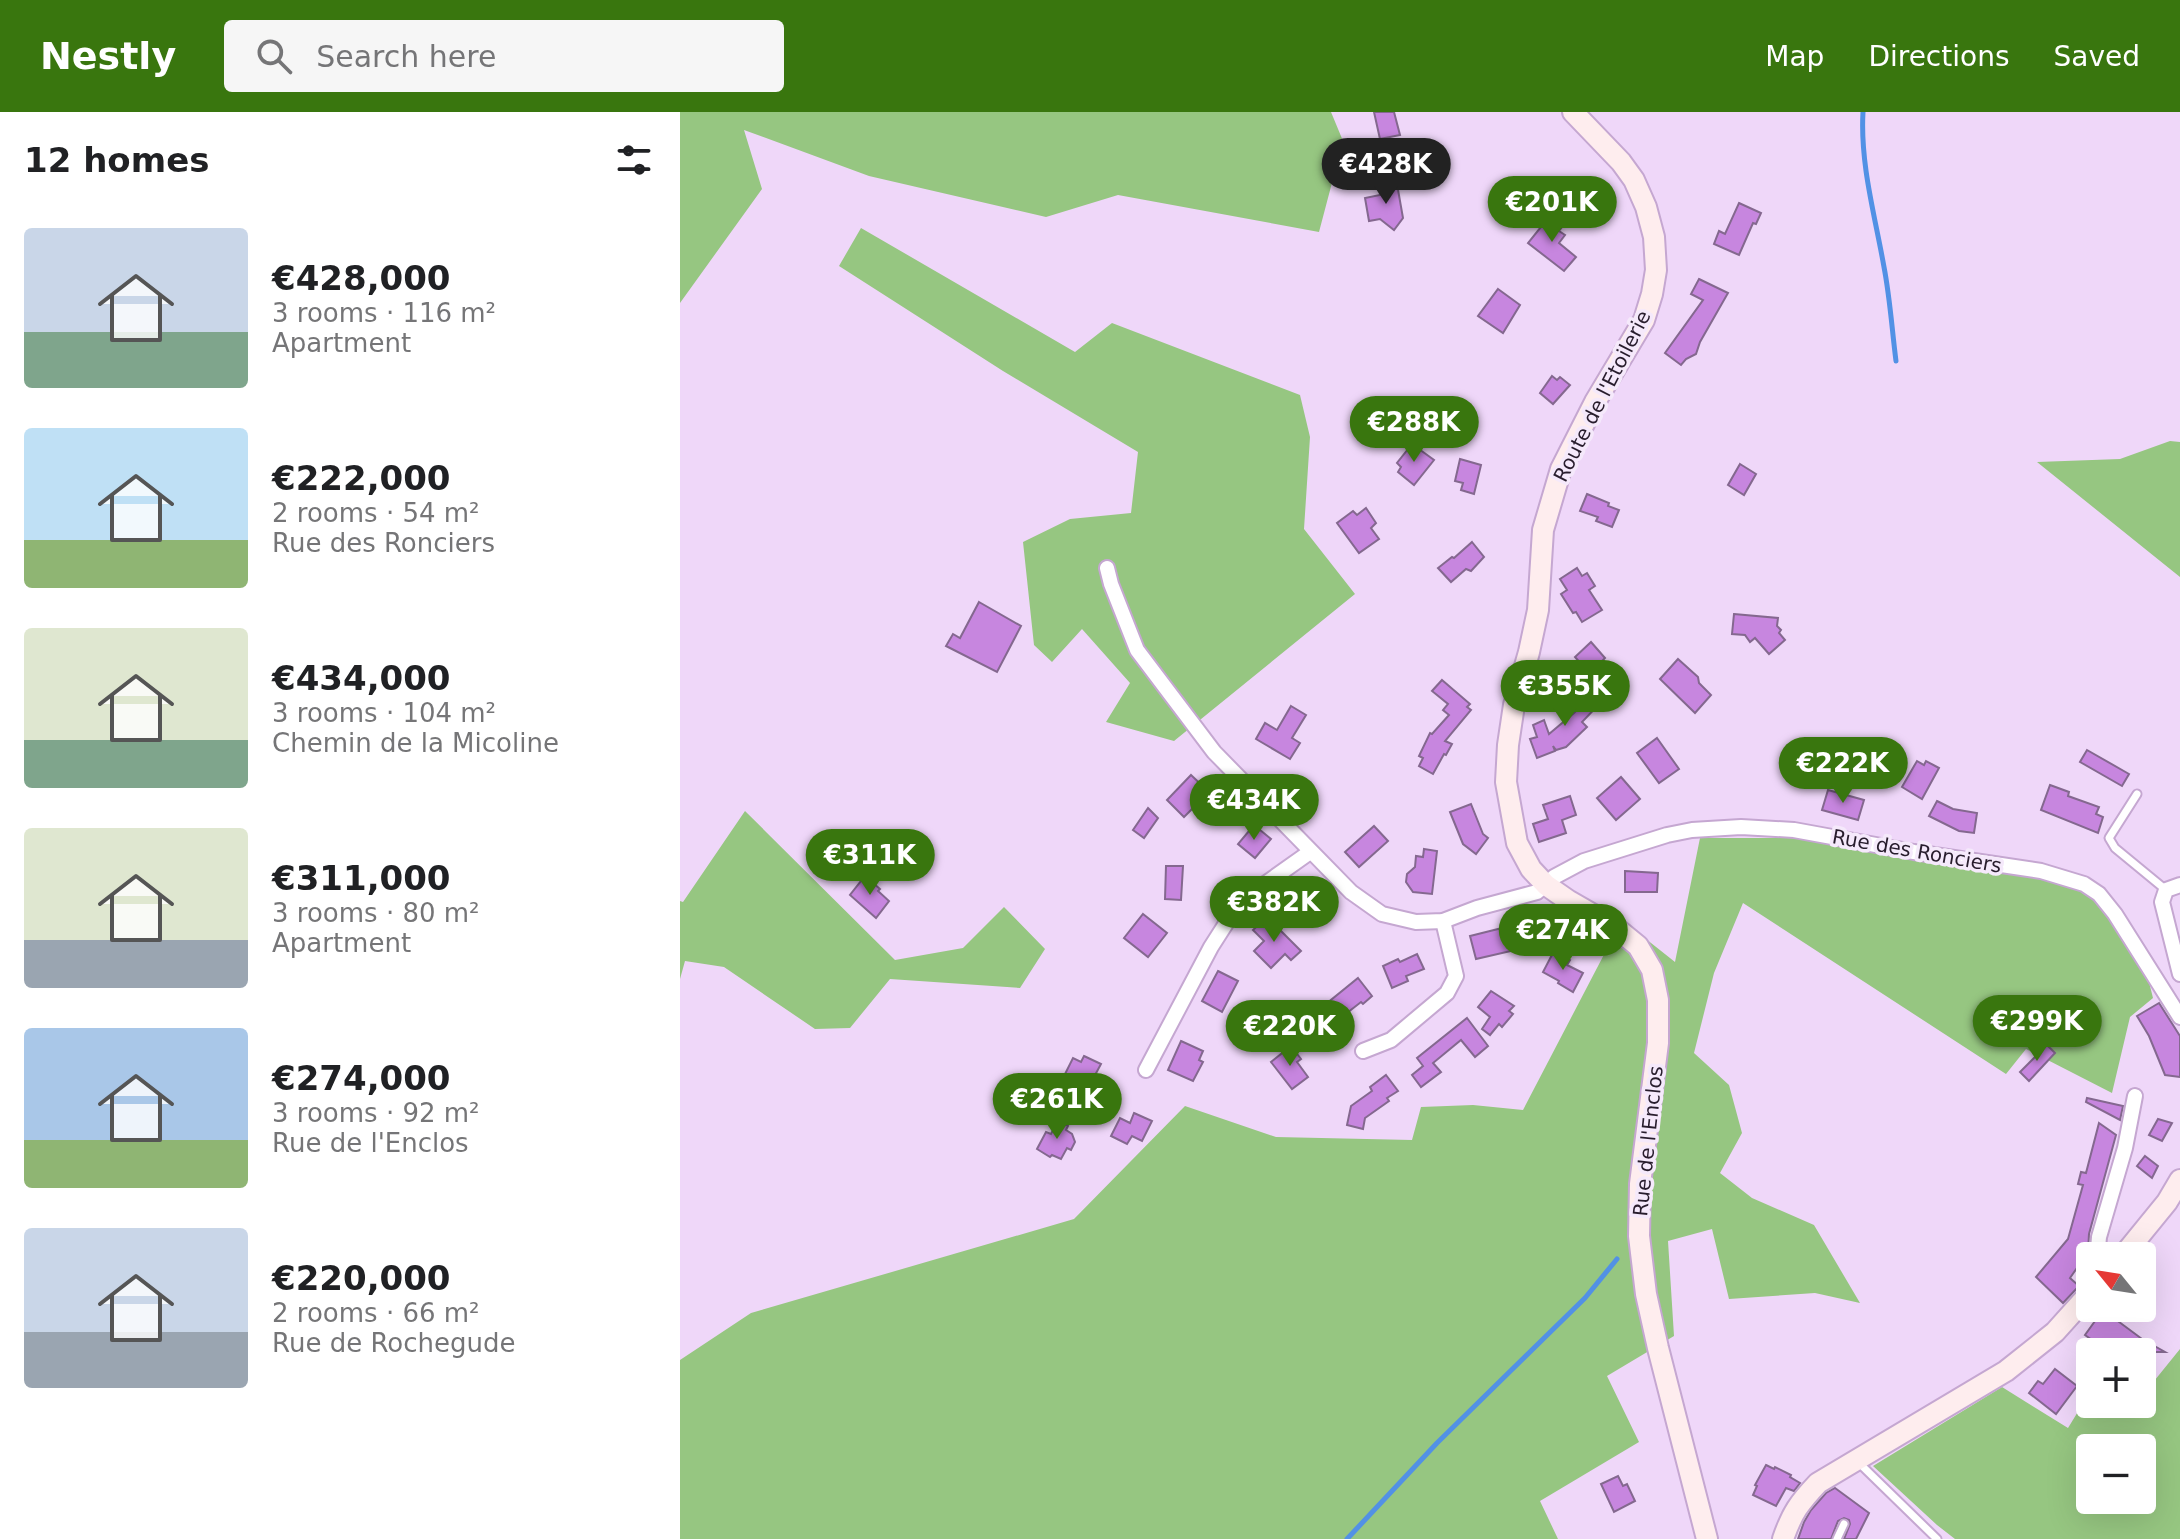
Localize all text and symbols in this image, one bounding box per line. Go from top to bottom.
search box [224,20,784,92]
text: Nestly [40,34,176,78]
icon: search [252,34,296,78]
text: Search here [316,39,496,74]
text: Map [1765,40,1824,73]
text: Directions [1868,40,2009,73]
text: Saved [2053,40,2140,73]
icon: filters [612,138,656,182]
pin: €428K [1330,138,1442,206]
text: 12 homes [24,140,209,180]
text: €428K [1340,149,1432,179]
pin: €201K [1496,176,1608,244]
text: €201K [1506,187,1598,217]
text: €428,000 [272,258,451,298]
icon: home [88,260,184,356]
text: 3 rooms · 116 m² [272,298,496,328]
street label: Route de l'Etoilerie [1548,306,1656,486]
text: Apartment [272,328,411,358]
pin: €288K [1358,396,1470,464]
text: €288K [1368,407,1460,437]
text: €222,000 [272,458,451,498]
icon: home [88,460,184,556]
text: 2 rooms · 54 m² [272,498,480,528]
text: Rue des Ronciers [272,528,495,558]
text: €434,000 [272,658,451,698]
icon: home [88,660,184,756]
pin: €355K [1509,660,1621,728]
text: €355K [1519,671,1611,701]
text: 3 rooms · 104 m² [272,698,496,728]
text: Chemin de la Micoline [272,728,559,758]
pin: €222K [1787,737,1899,805]
text: €222K [1797,748,1889,778]
pin: €434K [1198,774,1310,842]
text: €434K [1208,785,1300,815]
street label: Rue des Ronciers [1830,824,2004,878]
pin: €311K [814,829,926,897]
text: €311K [824,840,916,870]
text: €311,000 [272,858,451,898]
icon: home [88,860,184,956]
pin: €382K [1218,876,1330,944]
text: €382K [1228,887,1320,917]
text: 3 rooms · 80 m² [272,898,480,928]
pin: €274K [1507,904,1619,972]
text: €274K [1517,915,1609,945]
text: Apartment [272,928,411,958]
pin: €299K [1981,995,2093,1063]
pin: €220K [1234,1000,1346,1068]
text: €299K [1991,1006,2083,1036]
text: €220K [1244,1011,1336,1041]
text: €274,000 [272,1058,451,1098]
icon: home [88,1060,184,1156]
street label: Rue de l'Enclos [1628,1065,1668,1217]
pin: €261K [1001,1073,1113,1141]
text: €261K [1011,1084,1103,1114]
text: 3 rooms · 92 m² [272,1098,480,1128]
text: Rue de l'Enclos [272,1128,469,1158]
north arrow [2076,1242,2156,1322]
map controls [2076,1242,2156,1514]
text: €220,000 [272,1258,451,1298]
icon: home [88,1260,184,1356]
text: 2 rooms · 66 m² [272,1298,480,1328]
text: Rue de Rochegude [272,1328,515,1358]
button: + [2076,1338,2156,1418]
button: − [2076,1434,2156,1514]

